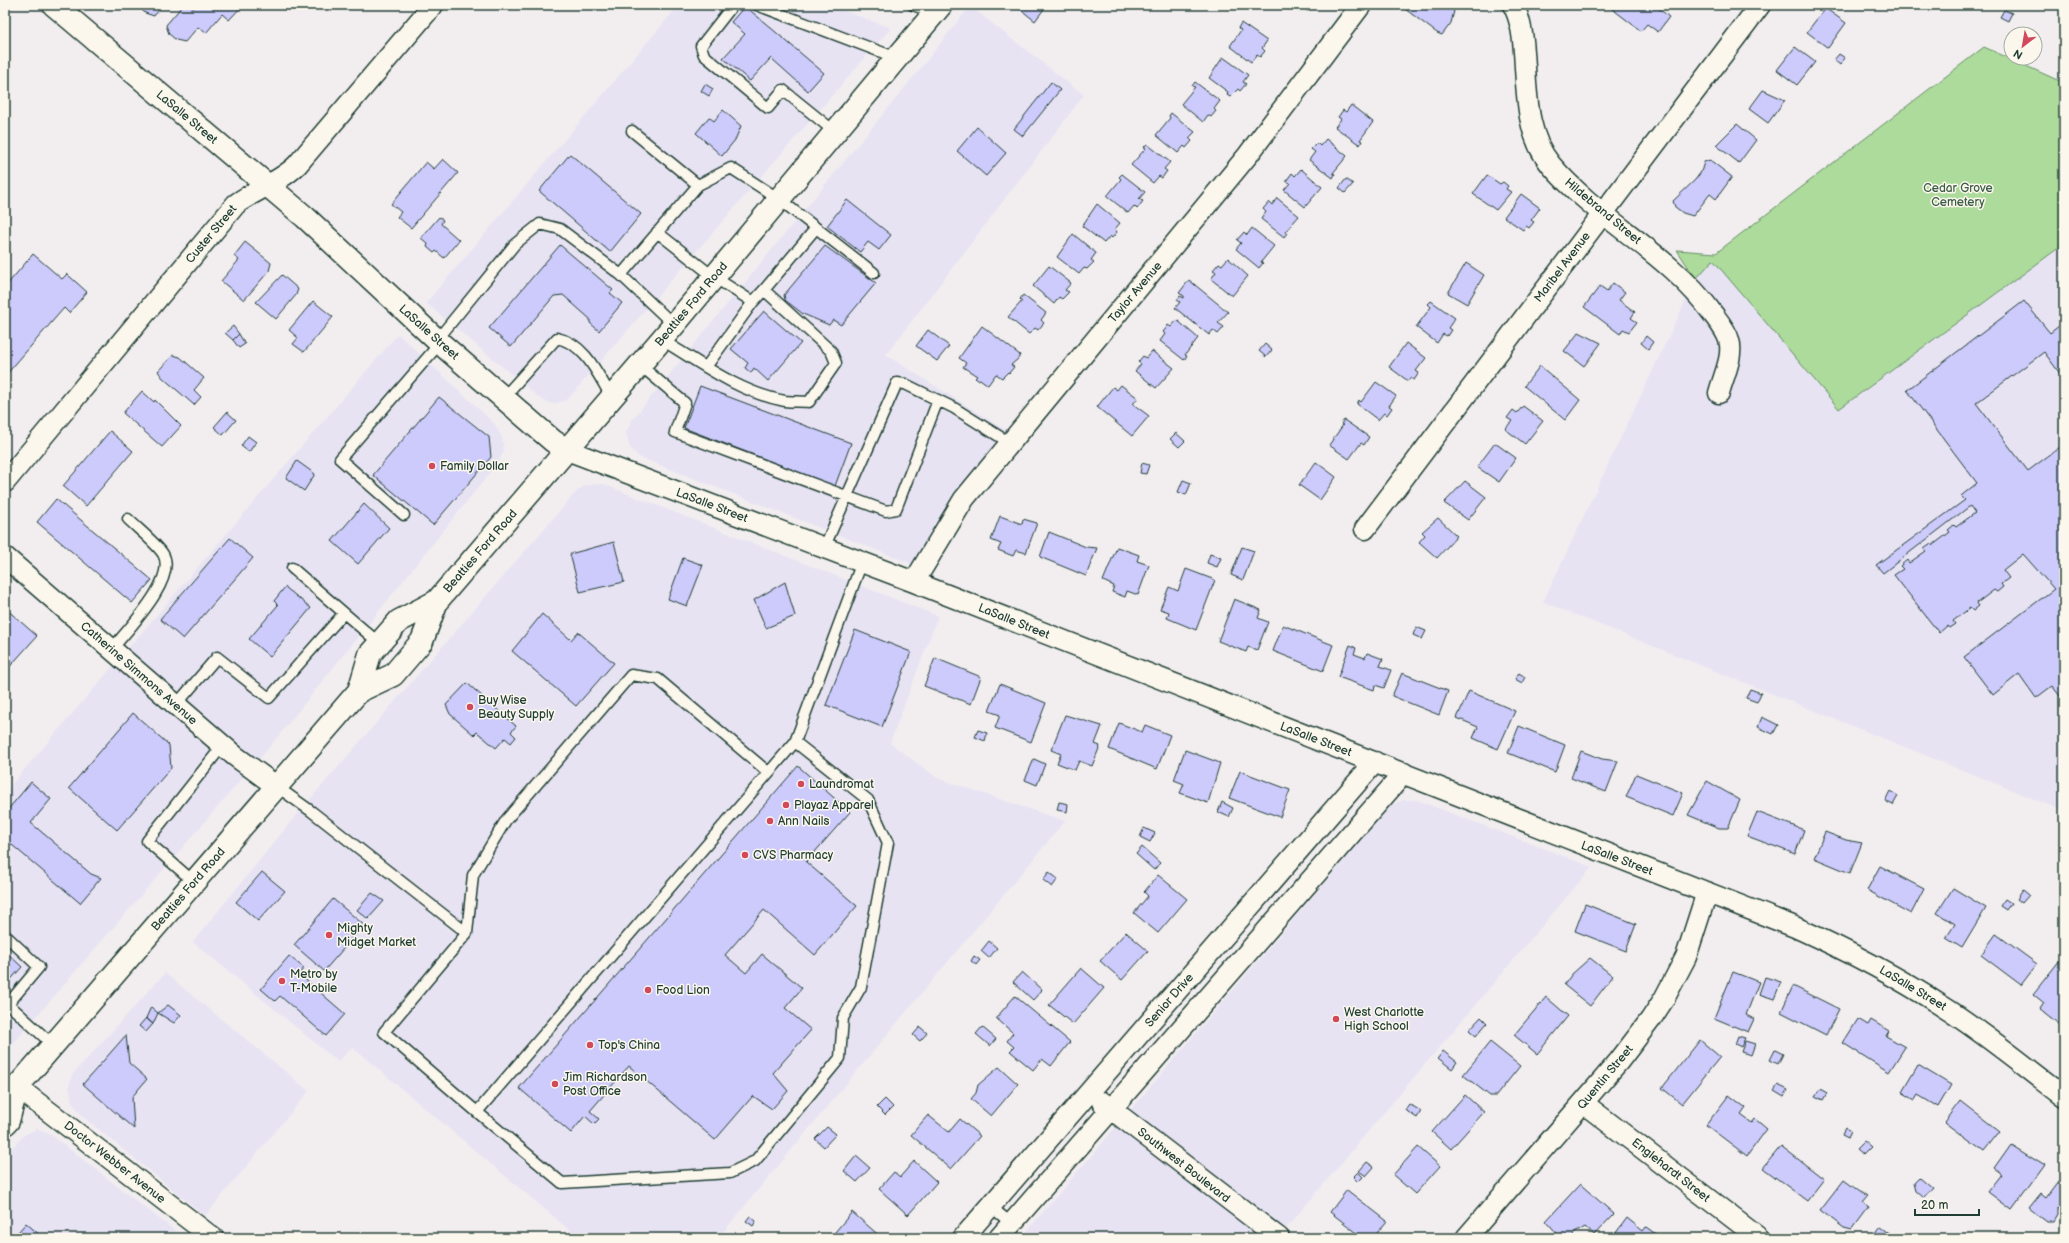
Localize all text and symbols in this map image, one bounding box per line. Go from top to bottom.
north arrow [2003,26,2043,66]
text: N [2011,46,2025,62]
street label: LaSalle Street [153,87,221,148]
street label: Hildebrand Street [1561,175,1644,248]
park label: Cedar Grove Cemetery [1923,181,1993,210]
street label: Custer Street [183,202,240,267]
street label: Maribel Avenue [1531,229,1594,306]
street label: Beatties Ford Road [652,259,731,350]
street label: Taylor Avenue [1105,259,1165,326]
street label: LaSalle Street [396,301,462,363]
place label: Family Dollar [440,459,509,474]
marker: Family Dollar [427,461,437,471]
street label: LaSalle Street [674,485,750,526]
street label: Beatties Ford Road [440,507,521,596]
street label: LaSalle Street [976,600,1052,643]
street label: Catherine Simmons Avenue [77,619,200,728]
place label: Buy Wise Beauty Supply [478,693,555,722]
marker: Buy Wise Beauty Supply [465,702,475,712]
street label: LaSalle Street [1278,719,1354,760]
place label: Laundromat [809,777,874,792]
marker: Laundromat [796,779,806,789]
place label: Playaz Apparel [794,798,874,813]
marker: Playaz Apparel [781,800,791,810]
place label: Ann Nails [778,814,829,829]
marker: Ann Nails [765,816,775,826]
street label: LaSalle Street [1579,838,1655,879]
street label: Beatties Ford Road [148,845,229,934]
place label: CVS Pharmacy [753,848,834,863]
marker: CVS Pharmacy [740,850,750,860]
place label: Mighty Midget Market [337,921,416,950]
marker: Mighty Midget Market [324,930,334,940]
street label: LaSalle Street [1876,962,1949,1015]
place label: Metro by T-Mobile [290,967,338,996]
street label: Senior Drive [1142,970,1197,1030]
marker: Metro by T-Mobile [277,976,287,986]
place label: Food Lion [656,983,710,998]
marker: Food Lion [643,985,653,995]
place label: West Charlotte High School [1344,1005,1424,1034]
marker: West Charlotte High School [1331,1014,1341,1024]
place label: Top's China [598,1038,660,1053]
marker: Top's China [585,1040,595,1050]
street label: Quentin Street [1574,1042,1637,1112]
place label: Jim Richardson Post Office [563,1070,647,1099]
marker: Jim Richardson Post Office [550,1079,560,1089]
street label: Doctor Webber Avenue [61,1118,169,1207]
street label: Southwest Boulevard [1134,1125,1233,1206]
street label: Englehardt Street [1629,1135,1713,1206]
scale bar [1915,1191,1979,1217]
text: 20 m [1921,1198,1948,1213]

